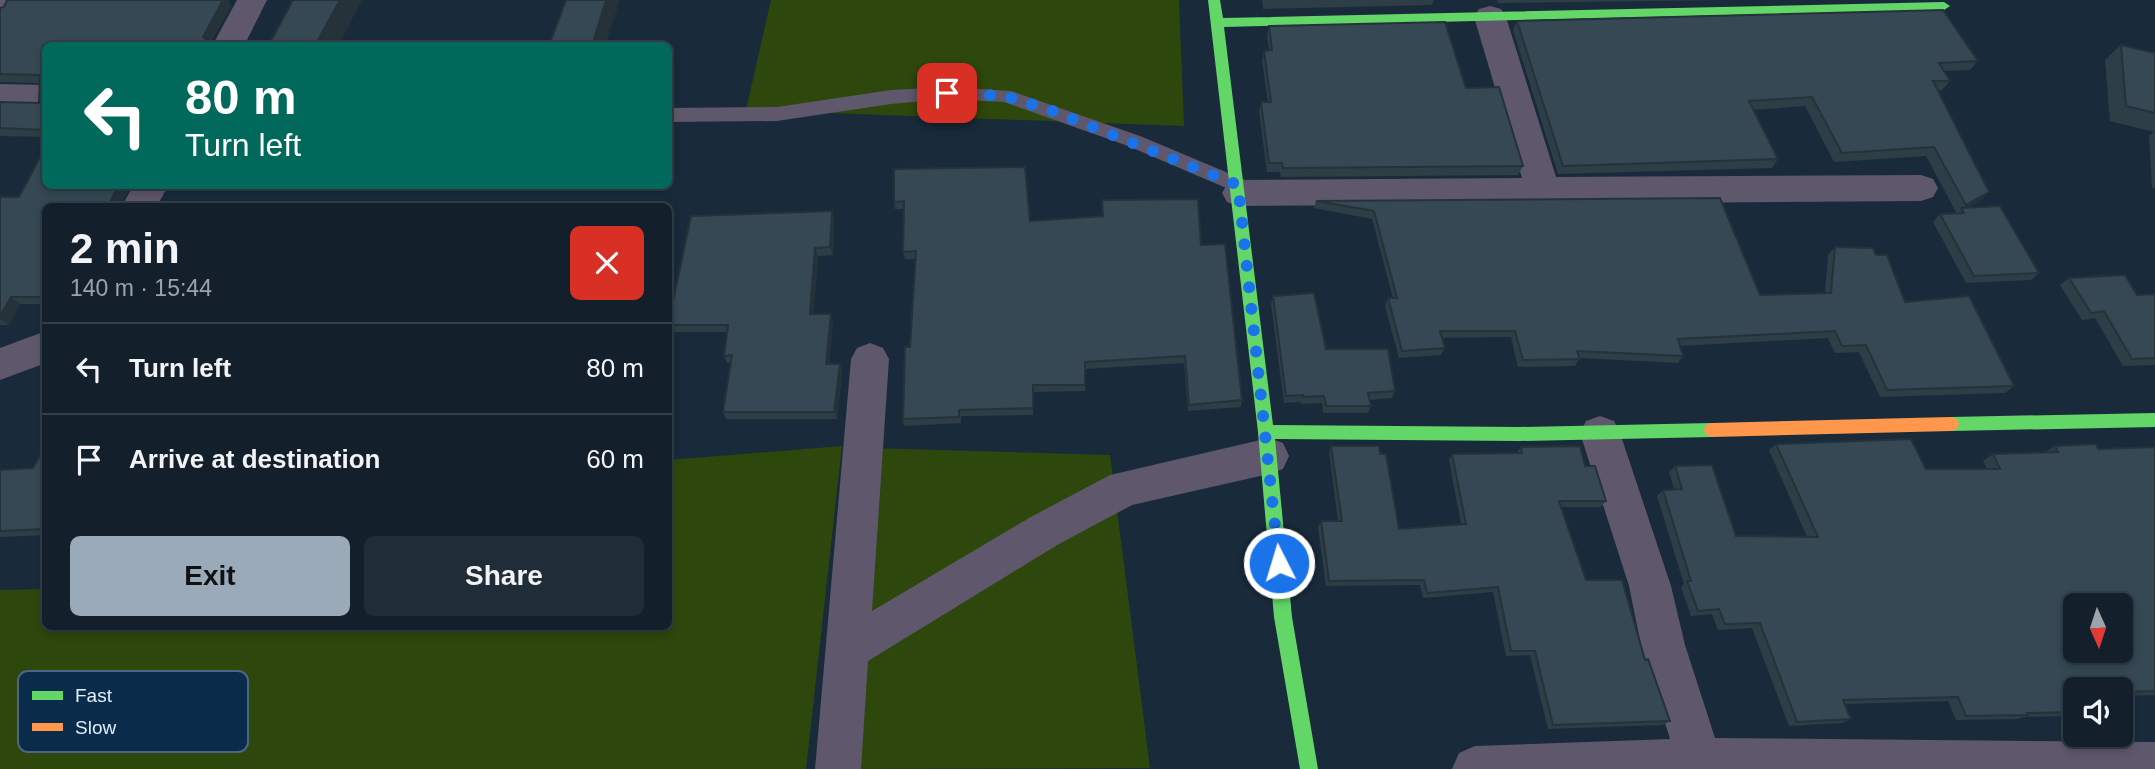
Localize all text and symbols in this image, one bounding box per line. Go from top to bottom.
pin [917,63,977,123]
icon: left [70,70,161,161]
text: 80 m [185,70,297,124]
icon: arrive [928,74,966,112]
text: Turn left [185,127,301,163]
text: 2 min [70,225,180,272]
button: close [570,226,644,300]
text: 140 m · 15:44 [70,275,212,301]
icon: left [70,350,108,388]
text: Turn left [129,353,231,383]
text: 80 m [586,353,644,383]
icon: arrive [70,441,108,479]
text: Arrive at destination [129,444,380,474]
text: 60 m [586,444,644,474]
position arrow [1242,526,1316,600]
button: Exit [70,536,350,616]
button: Share [364,536,644,616]
north arrow [2063,593,2133,663]
map controls [2063,593,2133,747]
legend [18,671,248,752]
button: sound [2063,677,2133,747]
text: Fast [75,685,113,706]
text: Slow [75,717,116,738]

